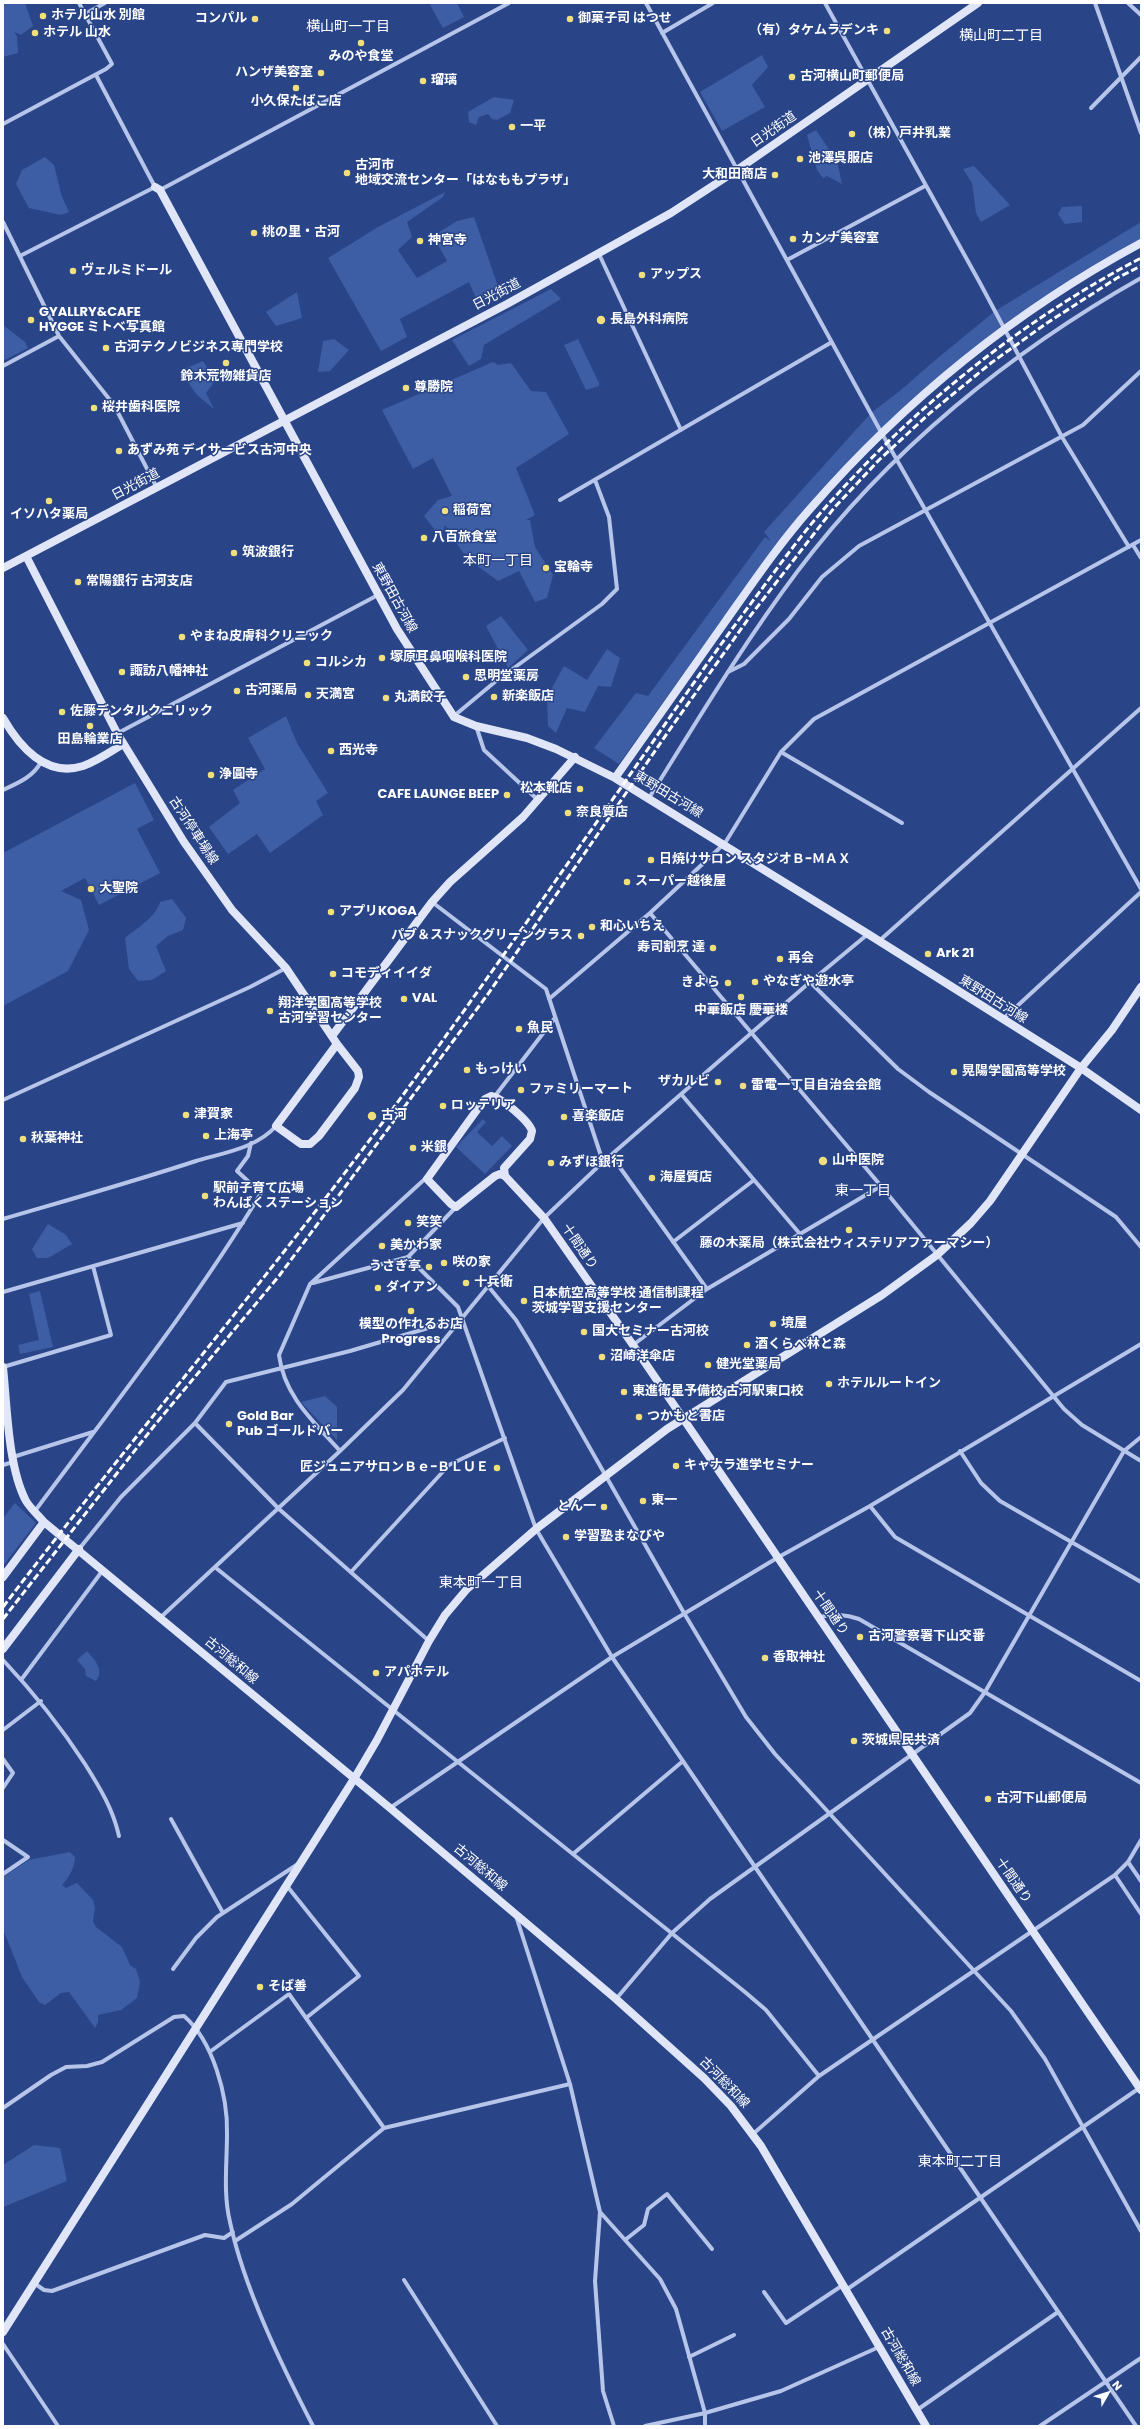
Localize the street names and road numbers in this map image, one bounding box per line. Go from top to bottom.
street label: 日光街道 [748,109,800,151]
street label: 日光街道 [470,276,524,314]
street label: 日光街道 [109,466,163,504]
street label: 東野田古河線 [368,560,420,636]
street label: 東野田古河線 [631,768,705,822]
street label: 古河停車場線 [165,794,221,868]
street label: 東野田古河線 [956,973,1030,1027]
street label: 十間通り [558,1221,600,1273]
street label: 十間通り [809,1587,851,1639]
street label: 古河総和線 [201,1634,261,1688]
street label: 古河総和線 [450,1841,510,1895]
street label: 十間通り [992,1855,1034,1907]
street label: 古河総和線 [696,2054,752,2112]
street label: 古河総和線 [877,2325,923,2389]

